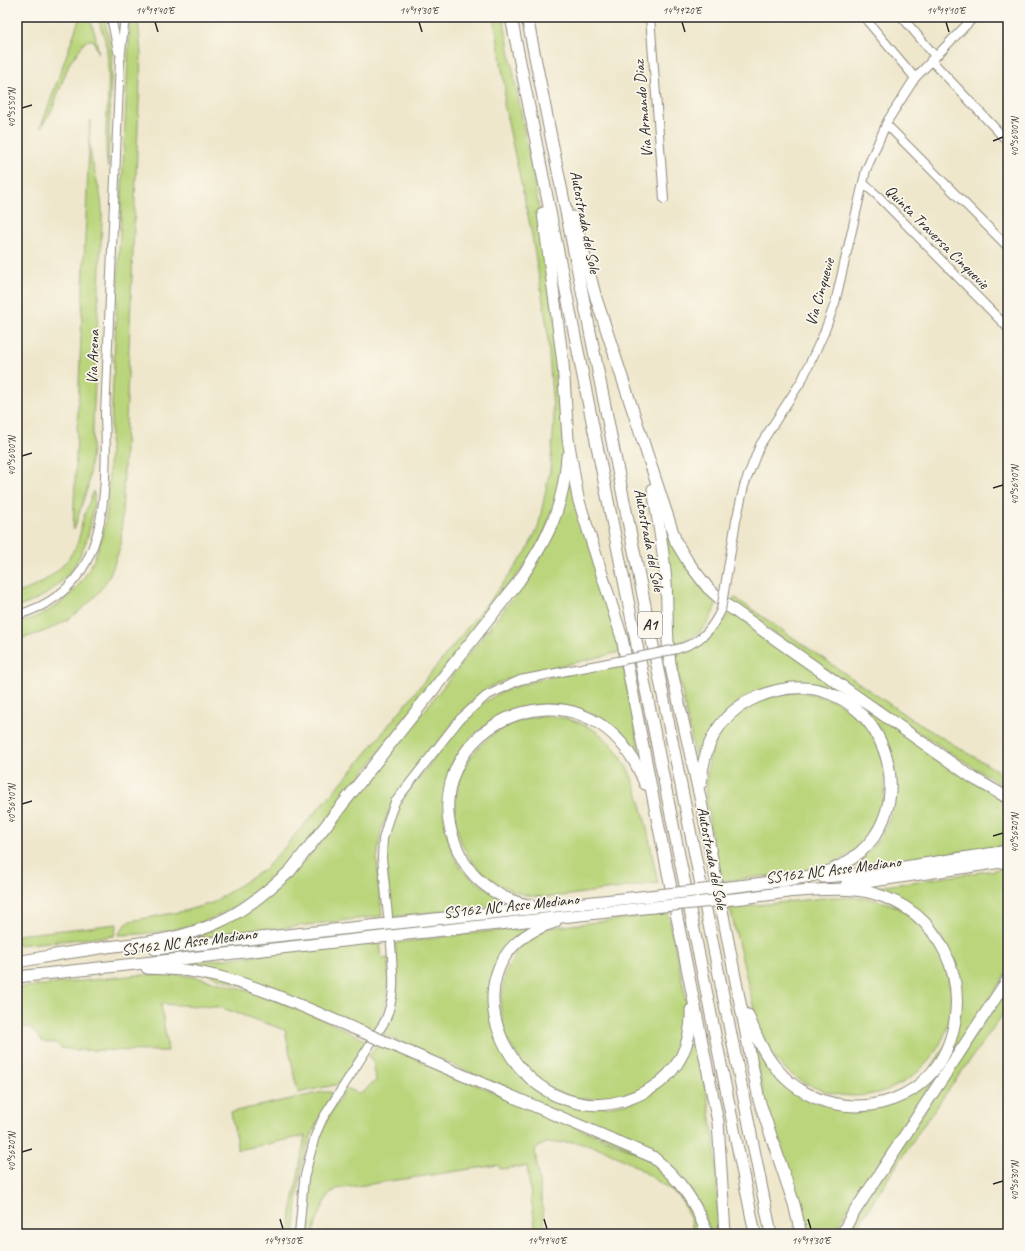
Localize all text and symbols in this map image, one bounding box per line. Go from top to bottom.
text: 14°19'40"E [136,4,176,17]
text: 14°19'30"E [400,4,440,17]
text: 14°19'20"E [663,4,703,17]
text: 14°19'10"E [927,4,967,17]
street label: Via Armando Diaz [629,57,657,159]
text: 40°55'50"N [5,86,18,128]
text: 40°56'00"N [1008,115,1021,157]
street label: Autostrada del Sole [565,169,605,277]
street label: Quinta Traversa Cinquevie [881,181,995,295]
street label: Via Cinquevie [801,254,840,328]
street label: Via Arena [82,329,104,384]
text: 40°56'00"N [5,434,18,476]
text: 40°56'10"N [1008,463,1021,505]
street label: Autostrada del Sole [629,487,669,595]
road number: A1 [638,612,662,638]
text: 40°56'10"N [5,782,18,824]
street label: Autostrada del Sole [692,805,732,913]
text: 40°56'20"N [1008,811,1021,853]
street label: SS162 NC Asse Mediano [764,852,904,888]
street label: SS162 NC Asse Mediano [442,889,582,923]
street label: SS162 NC Asse Mediano [120,924,260,960]
text: 40°56'20"N [5,1130,18,1172]
text: 40°56'30"N [1008,1159,1021,1201]
text: 14°19'50"E [264,1234,304,1247]
text: 14°19'40"E [528,1234,568,1247]
text: 14°19'30"E [792,1234,832,1247]

